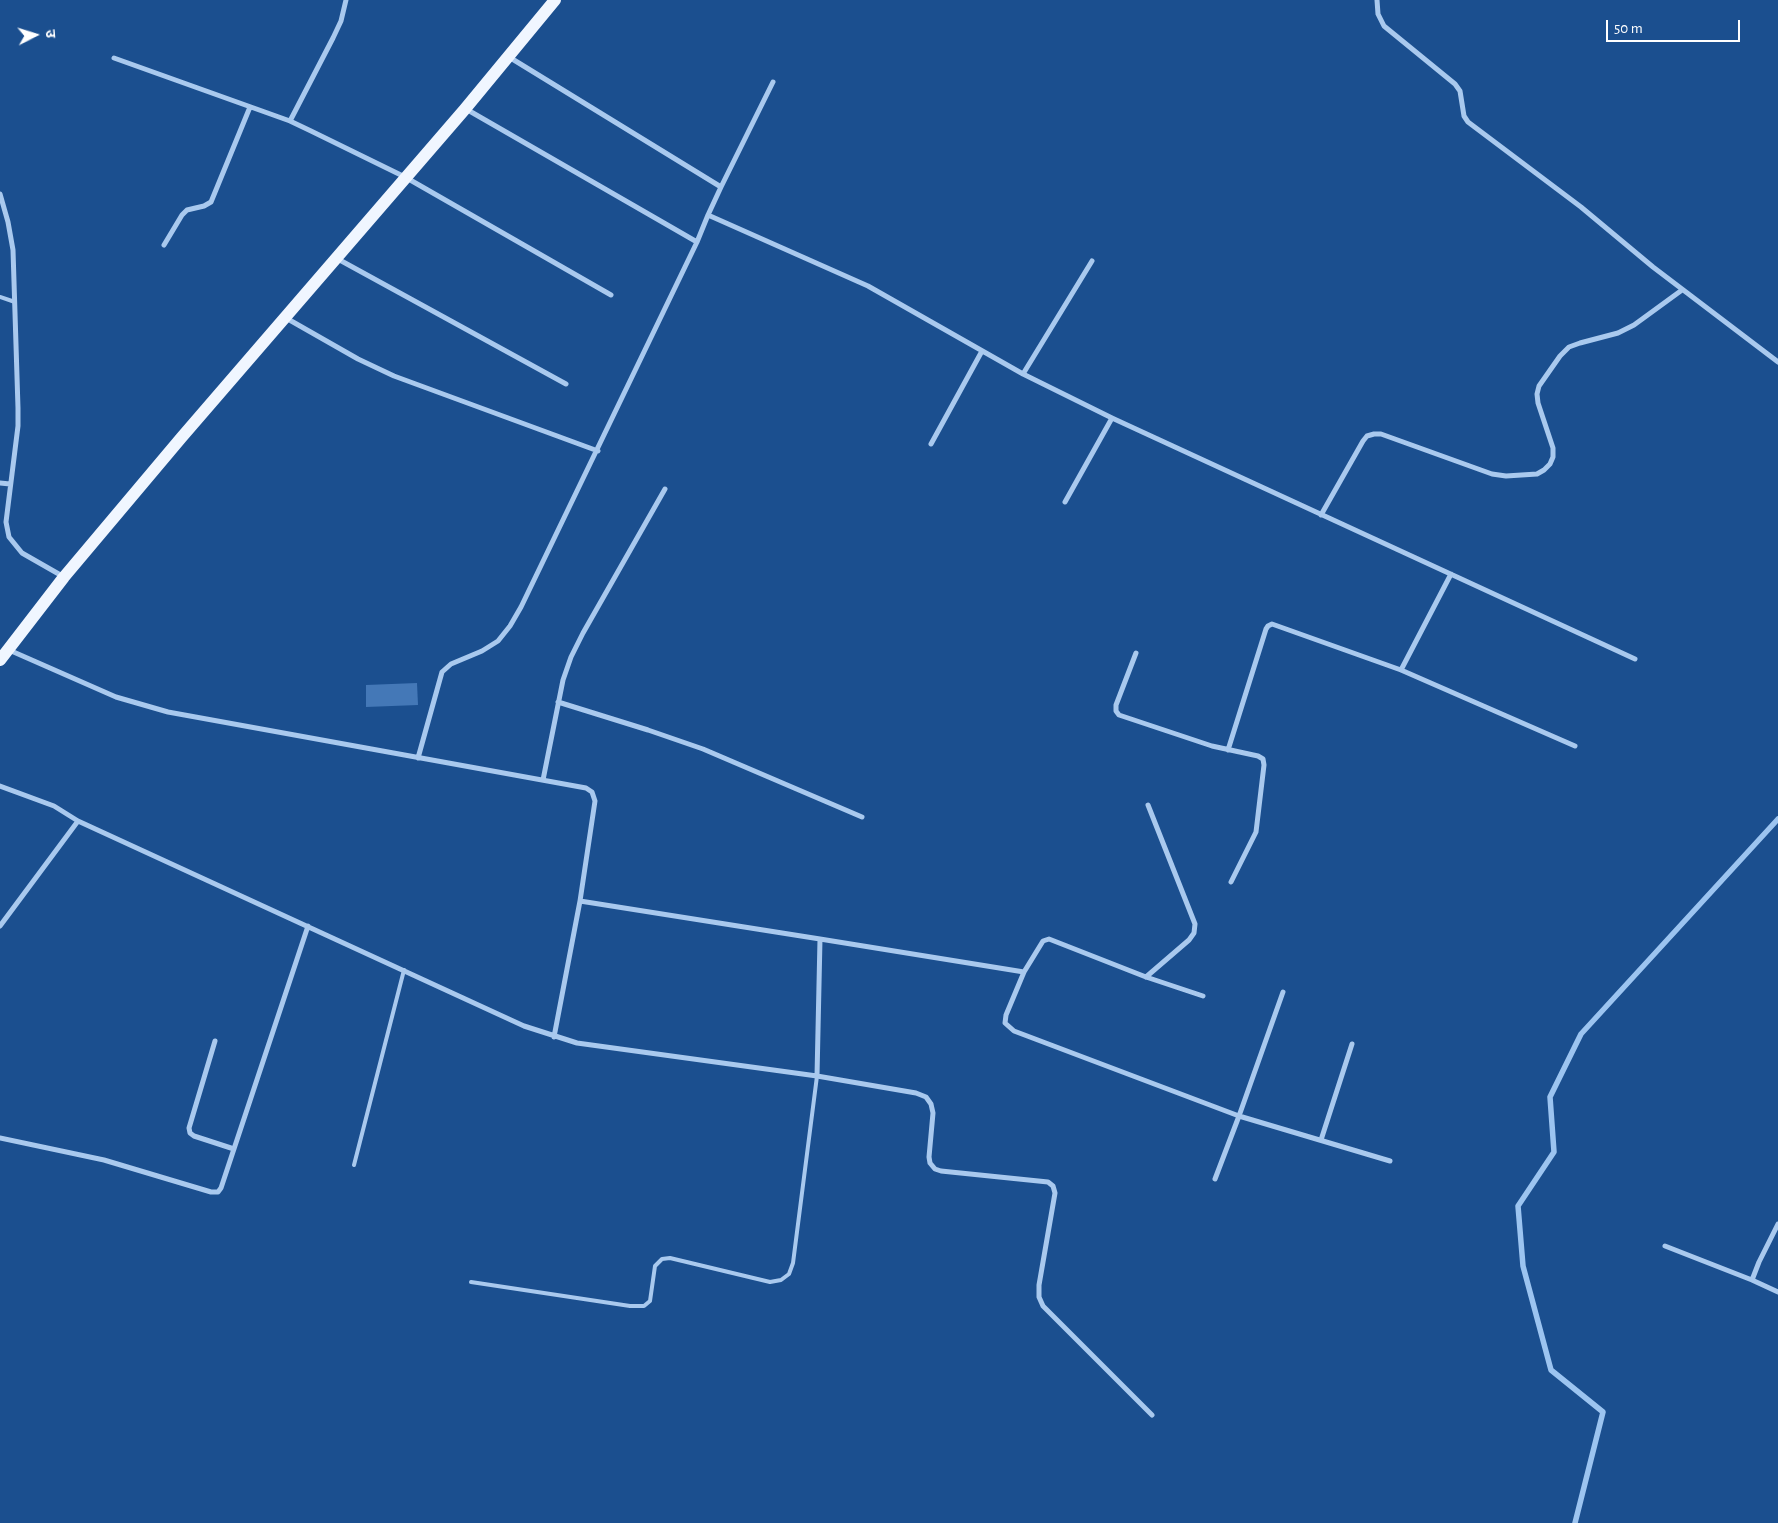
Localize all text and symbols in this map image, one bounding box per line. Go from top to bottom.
north arrow [10,10,60,60]
scale bar [1608,10,1742,42]
text: 50 m [1614,21,1643,36]
text: उ [43,29,57,38]

